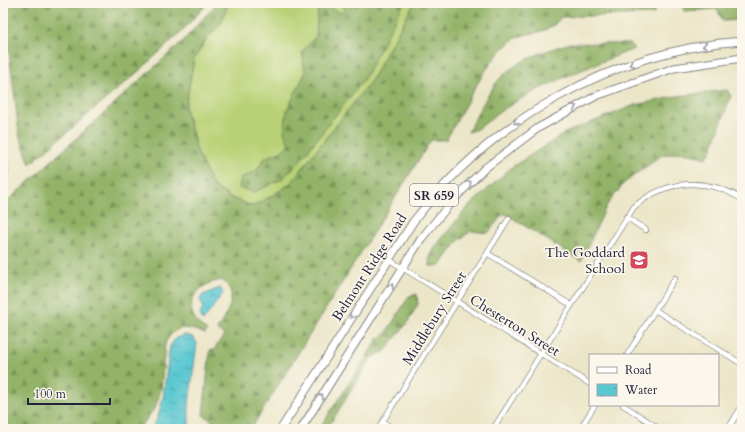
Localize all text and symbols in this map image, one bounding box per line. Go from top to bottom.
one-way arrow [702,41,709,50]
one-way arrow [629,59,636,68]
one-way arrow [570,104,577,112]
one-way arrow [514,117,521,124]
one-way arrow [464,180,472,188]
road number: SR 659 [410,184,458,206]
street label: Belmont Ridge Road [327,209,412,325]
place label: The Goddard School [545,243,626,278]
school or university icon: The Goddard School [628,249,650,271]
street label: Middlebury Street [398,267,471,369]
one-way arrow [386,283,393,290]
street label: Chesterton Street [466,290,564,361]
one-way arrow [350,312,357,319]
legend [589,354,719,406]
text: Road [625,362,652,378]
scale bar [28,380,110,406]
text: Water [624,382,658,398]
text: 100 m [34,386,67,402]
one-way arrow [317,393,324,400]

